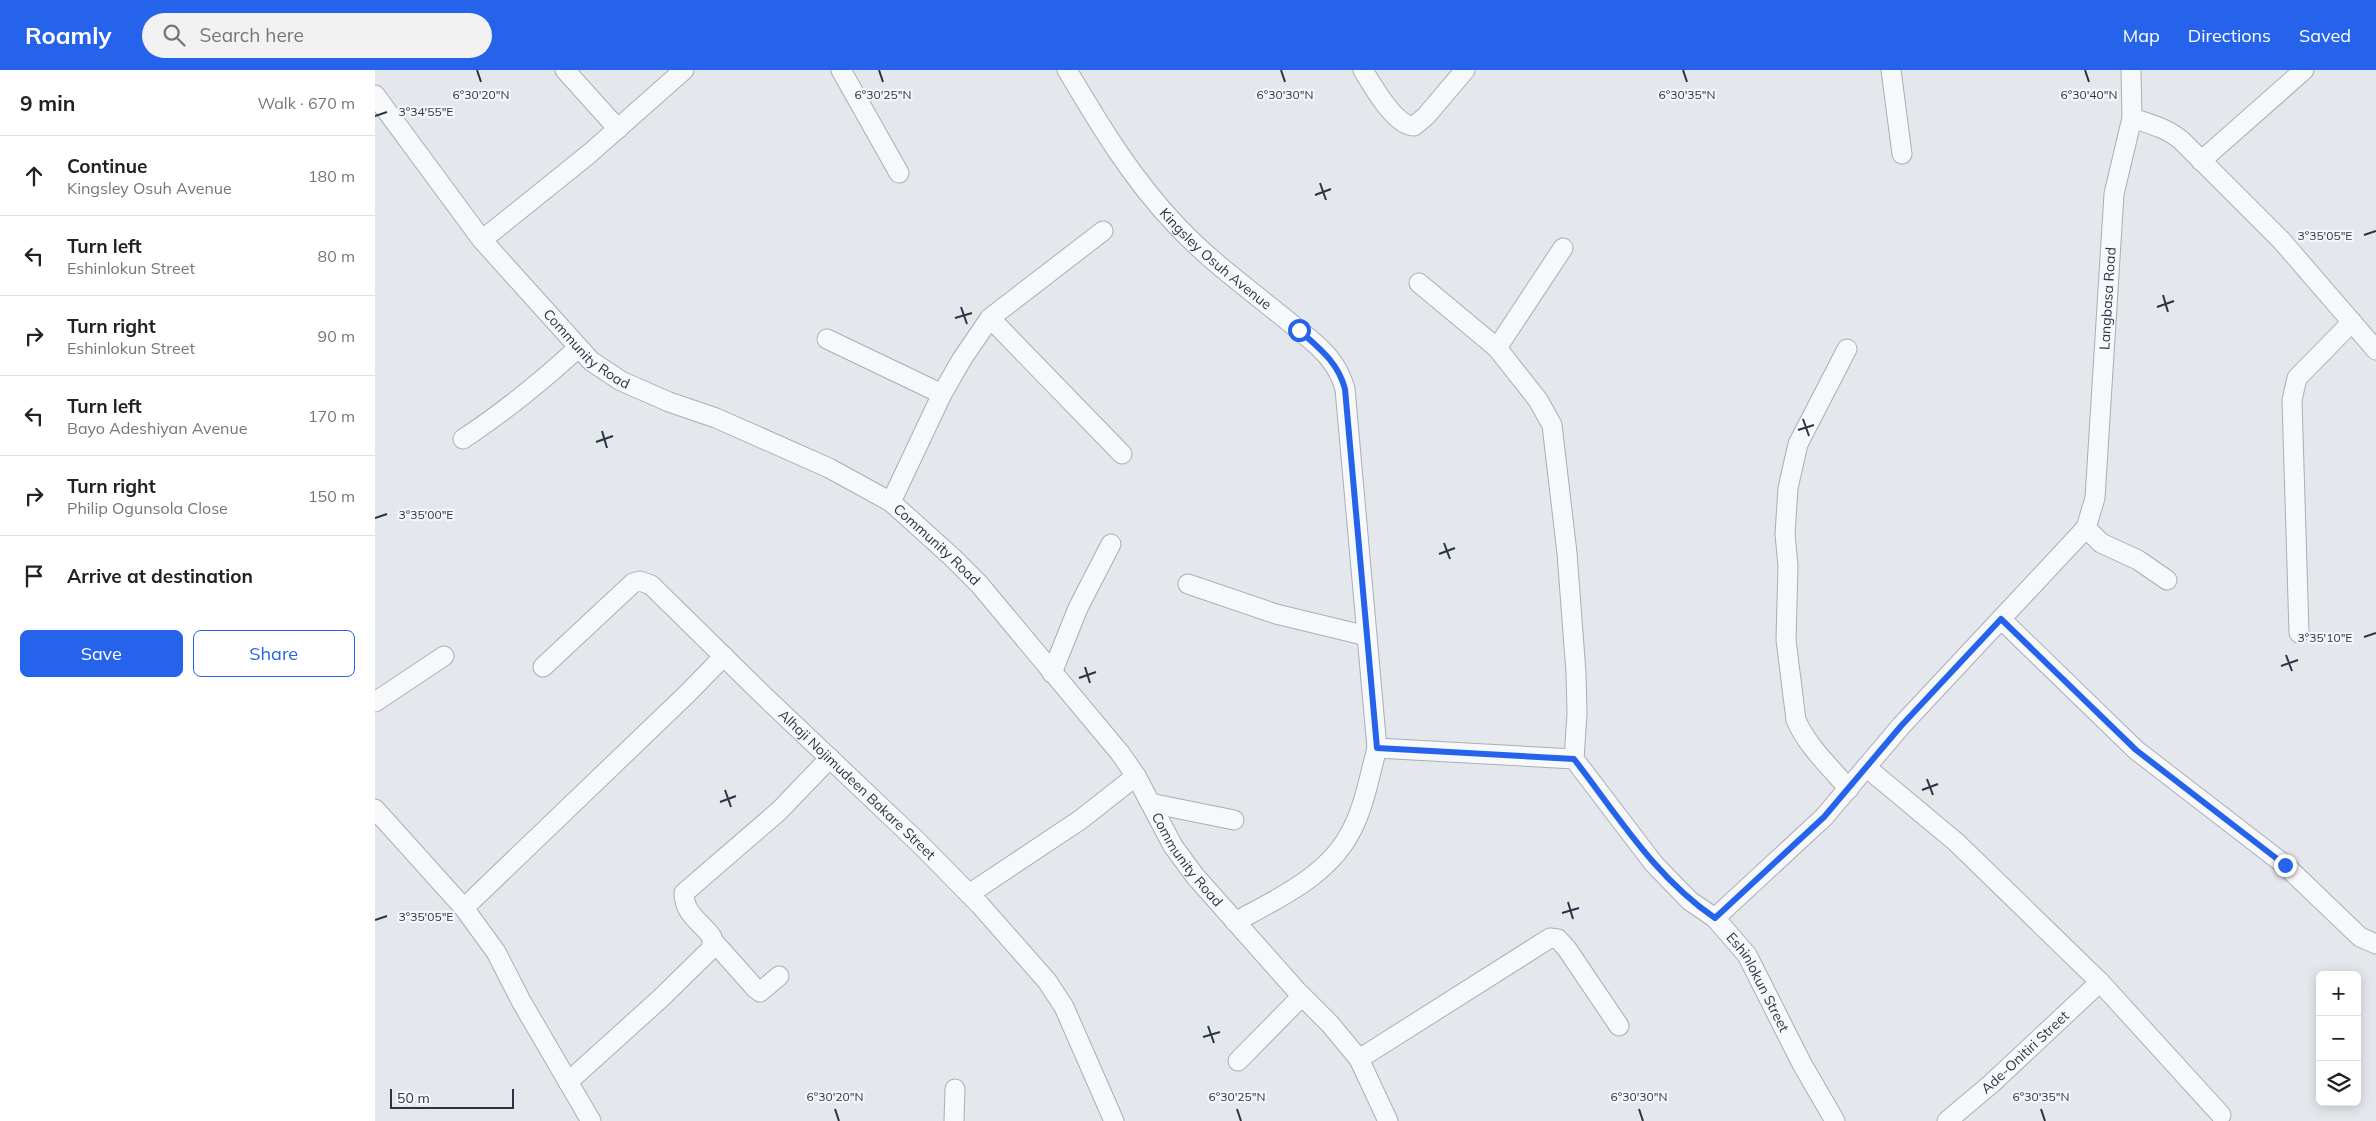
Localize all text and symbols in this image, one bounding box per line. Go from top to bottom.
search box [142,13,492,58]
text: Roamly [25,20,112,50]
icon: search [160,21,188,49]
text: Search here [200,23,304,47]
text: Map [2123,24,2160,47]
text: Directions [2188,24,2271,47]
text: Saved [2299,24,2351,47]
text: 6°30'20"N [453,87,509,102]
text: 6°30'25"N [855,87,911,102]
text: 6°30'30"N [1257,87,1313,102]
text: 6°30'35"N [1659,87,1715,102]
text: 6°30'40"N [2061,87,2117,102]
text: 9 min [20,90,75,116]
text: Walk · 670 m [257,93,355,113]
text: 3°34'55"E [399,104,453,119]
text: Continue [67,154,147,178]
icon: ahead [20,162,48,190]
text: 180 m [308,166,355,186]
text: Kingsley Osuh Avenue [67,178,232,198]
street label: Kingsley Osuh Avenue [1156,204,1275,313]
text: 3°35'05"E [2298,228,2352,243]
text: Turn left [67,234,142,258]
icon: left [20,242,48,270]
text: 80 m [318,246,355,266]
street label: Langbasa Road [2095,247,2120,350]
text: Eshinlokun Street [67,258,195,278]
street label: Community Road [540,305,633,393]
text: Turn right [67,314,156,338]
route start [1288,319,1311,342]
icon: right [20,322,48,350]
text: 90 m [318,326,355,346]
text: Eshinlokun Street [67,338,195,358]
text: Turn left [67,394,142,418]
icon: left [20,402,48,430]
text: 170 m [308,406,355,426]
text: Bayo Adeshiyan Avenue [67,418,247,438]
text: Turn right [67,474,156,498]
icon: right [20,482,48,510]
text: 150 m [308,486,355,506]
text: Philip Ogunsola Close [67,498,228,518]
street label: Community Road [890,500,984,589]
text: 3°35'00"E [399,507,453,522]
icon: arrive [20,562,48,590]
text: Arrive at destination [67,564,253,588]
button: Save [20,630,183,677]
button: Share [193,630,355,677]
text: 3°35'10"E [2298,630,2352,645]
street label: Alhaji Nojimudeen Bakare Street [775,706,940,864]
street label: Community Road [1148,809,1227,910]
route end [2274,854,2297,877]
text: 3°35'05"E [399,909,453,924]
street label: Eshinlokun Street [1722,929,1793,1035]
map controls [2316,971,2361,1106]
button: + [2316,971,2361,1016]
street label: Ade-Onitiri Street [1977,1007,2073,1098]
button: − [2316,1016,2361,1061]
button: layers [2316,1061,2361,1106]
scale bar [390,1086,514,1109]
text: 50 m [397,1089,430,1107]
text: 6°30'20"N [807,1089,863,1104]
text: 6°30'25"N [1209,1089,1265,1104]
text: 6°30'30"N [1611,1089,1667,1104]
text: 6°30'35"N [2013,1089,2069,1104]

